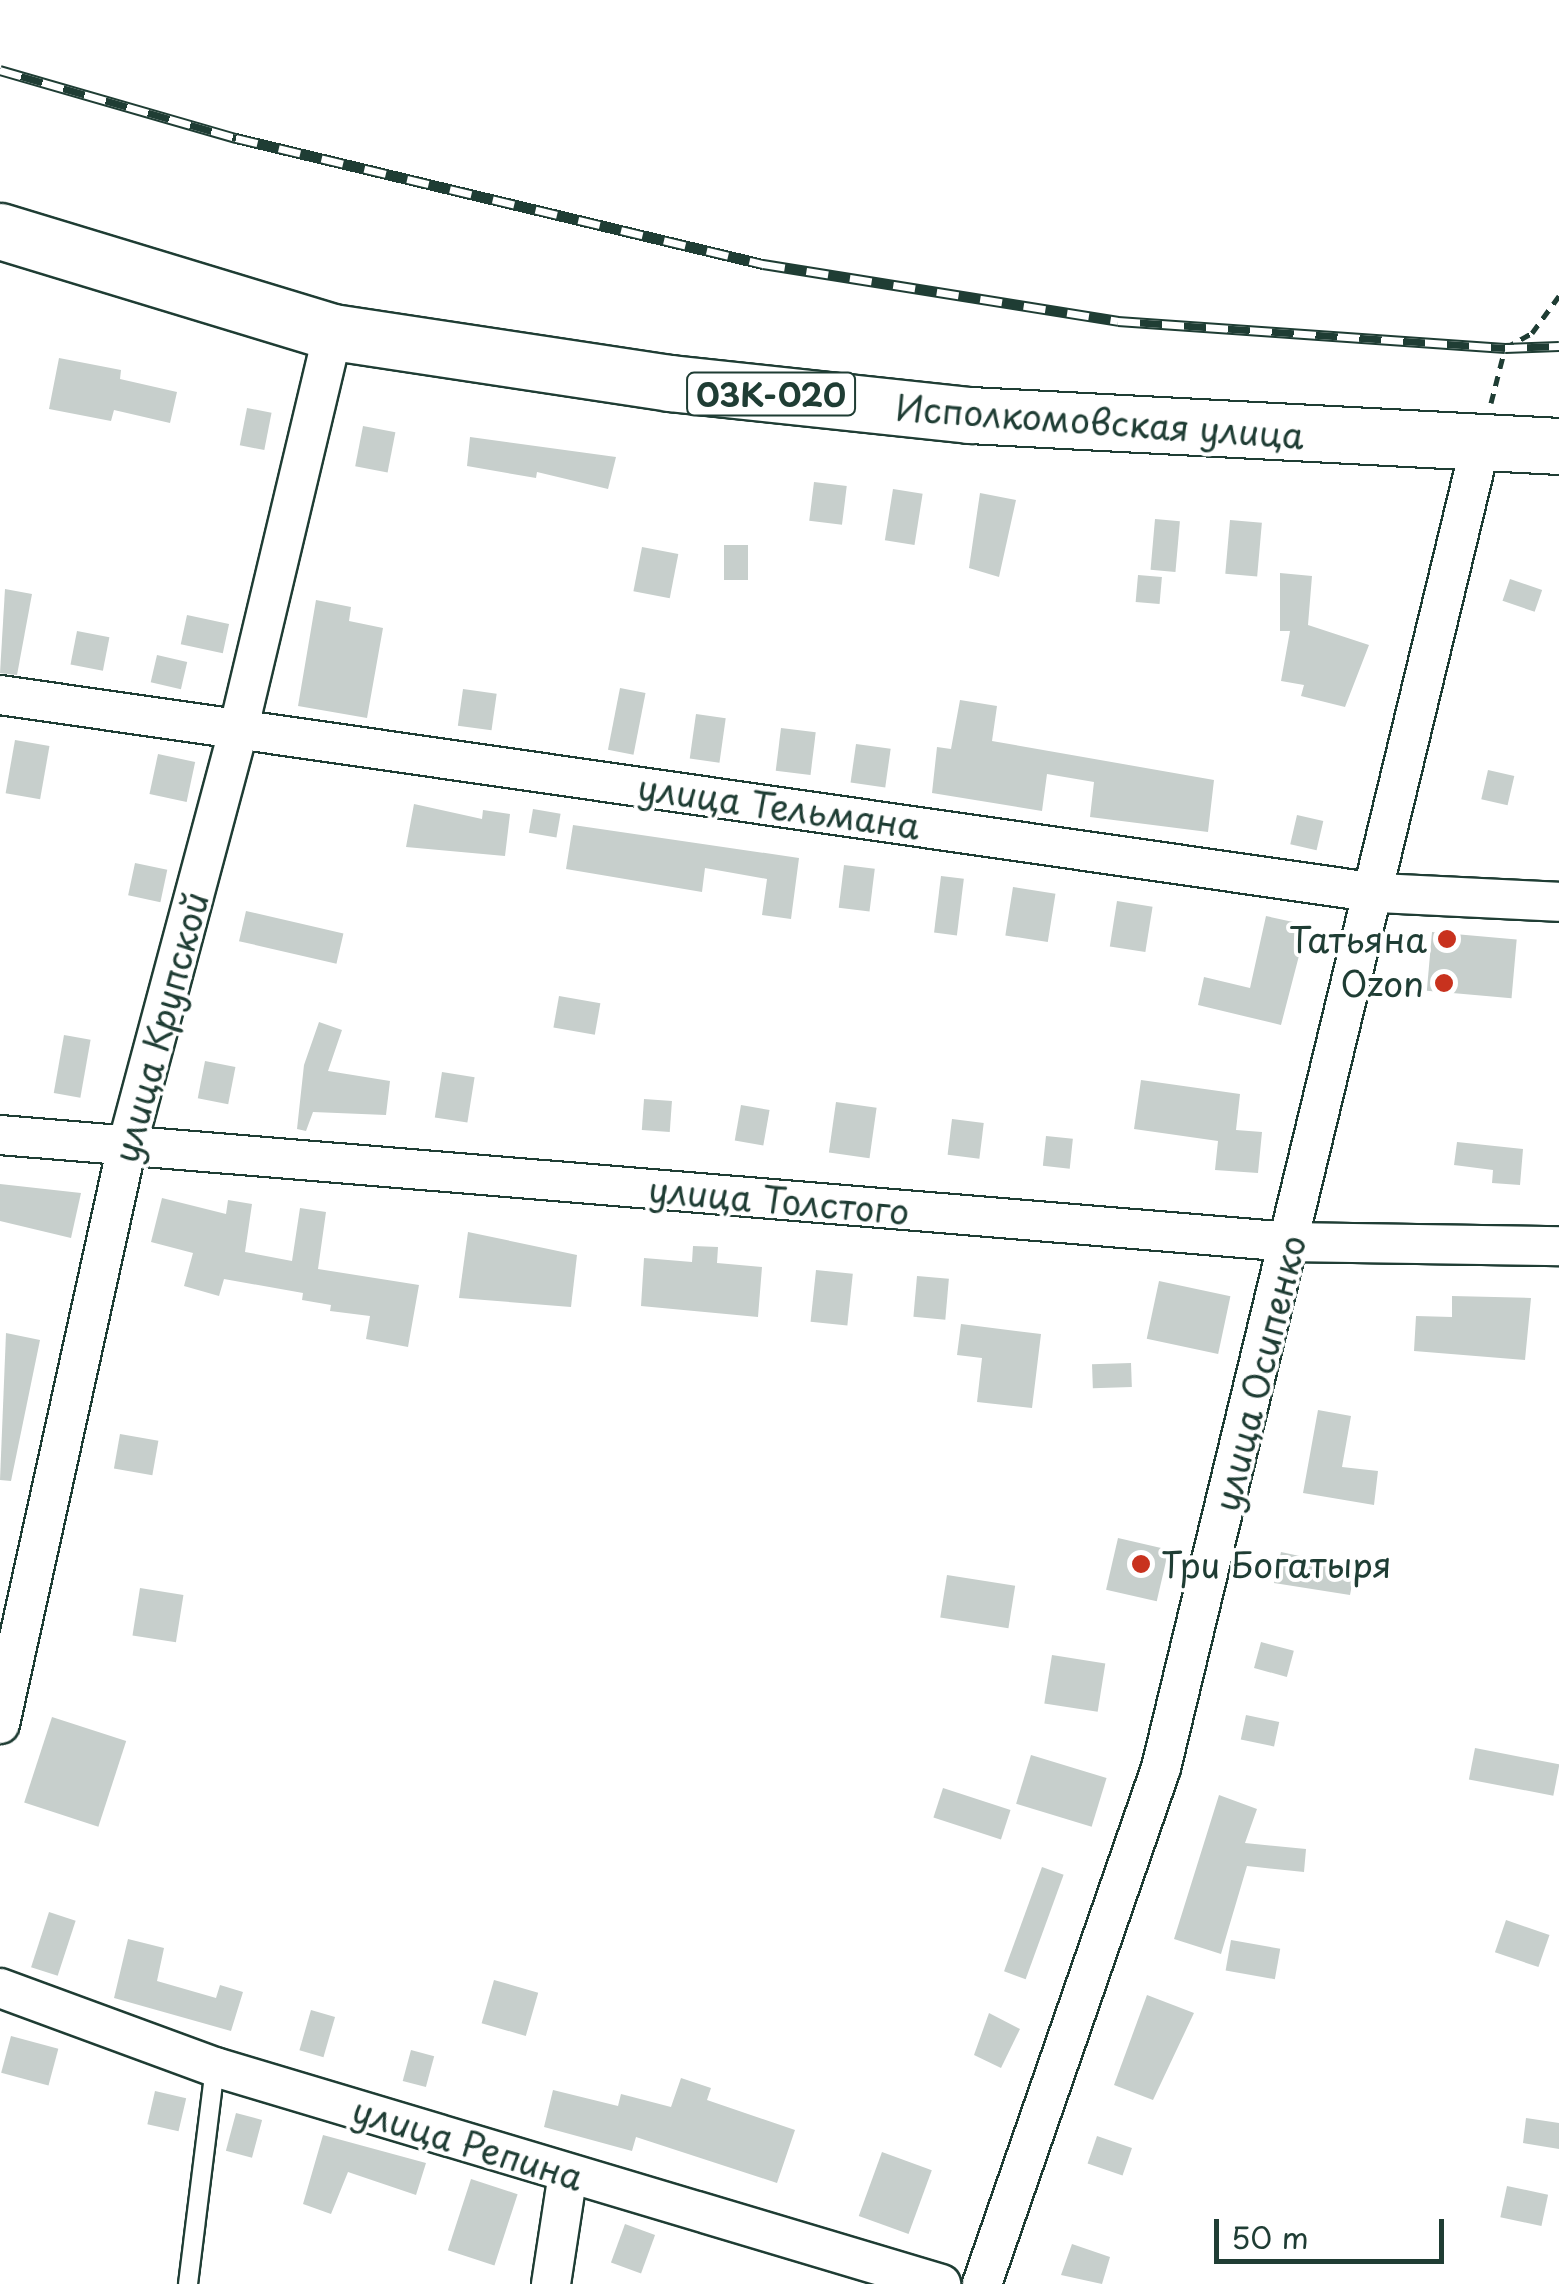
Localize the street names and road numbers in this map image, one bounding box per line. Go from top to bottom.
road number: 03К-020 [686,367,856,421]
street label: Исполкомовская улица [893,386,1307,456]
street label: улица Тельмана [634,765,924,847]
street label: улица Крупской [103,886,217,1168]
street label: улица Толстого [646,1168,912,1232]
street label: улица Осипенко [1204,1230,1314,1516]
street label: улица Репина [346,2088,590,2198]

